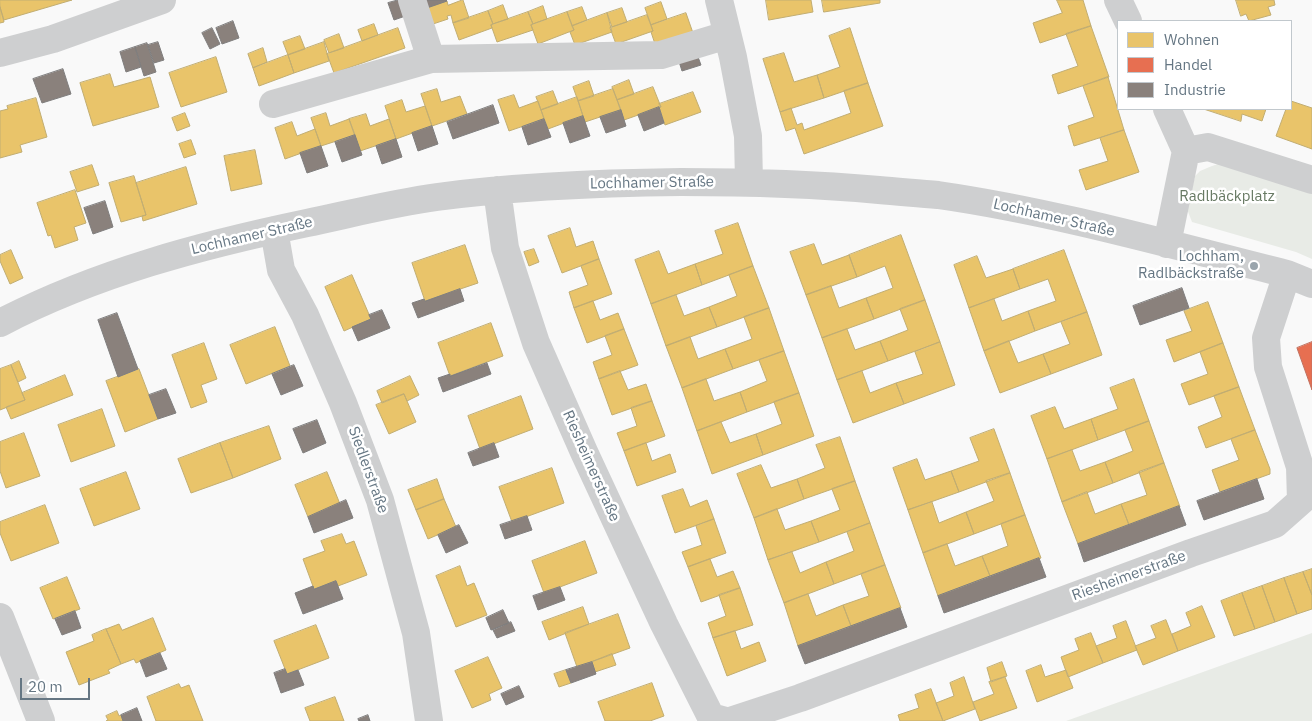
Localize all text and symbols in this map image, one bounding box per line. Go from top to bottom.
legend [1117,20,1292,110]
text: Wohnen [1164,30,1219,49]
text: Handel [1164,55,1212,74]
text: Industrie [1164,80,1226,99]
street label: Lochhamer Straße [590,173,714,193]
park label: Radlbäckplatz [1179,188,1275,206]
street label: Lochhamer Straße [992,195,1116,241]
street label: Lochhamer Straße [190,213,314,259]
place label: Lochham, Radlbäckstraße [1138,248,1244,283]
marker: Lochham, Radlbäckstraße [1248,260,1260,272]
street label: Riesheimerstraße [558,408,624,524]
street label: Siedlerstraße [344,424,392,516]
street label: Riesheimerstraße [1070,547,1188,605]
scale bar [22,668,92,700]
text: 20 m [28,677,63,696]

